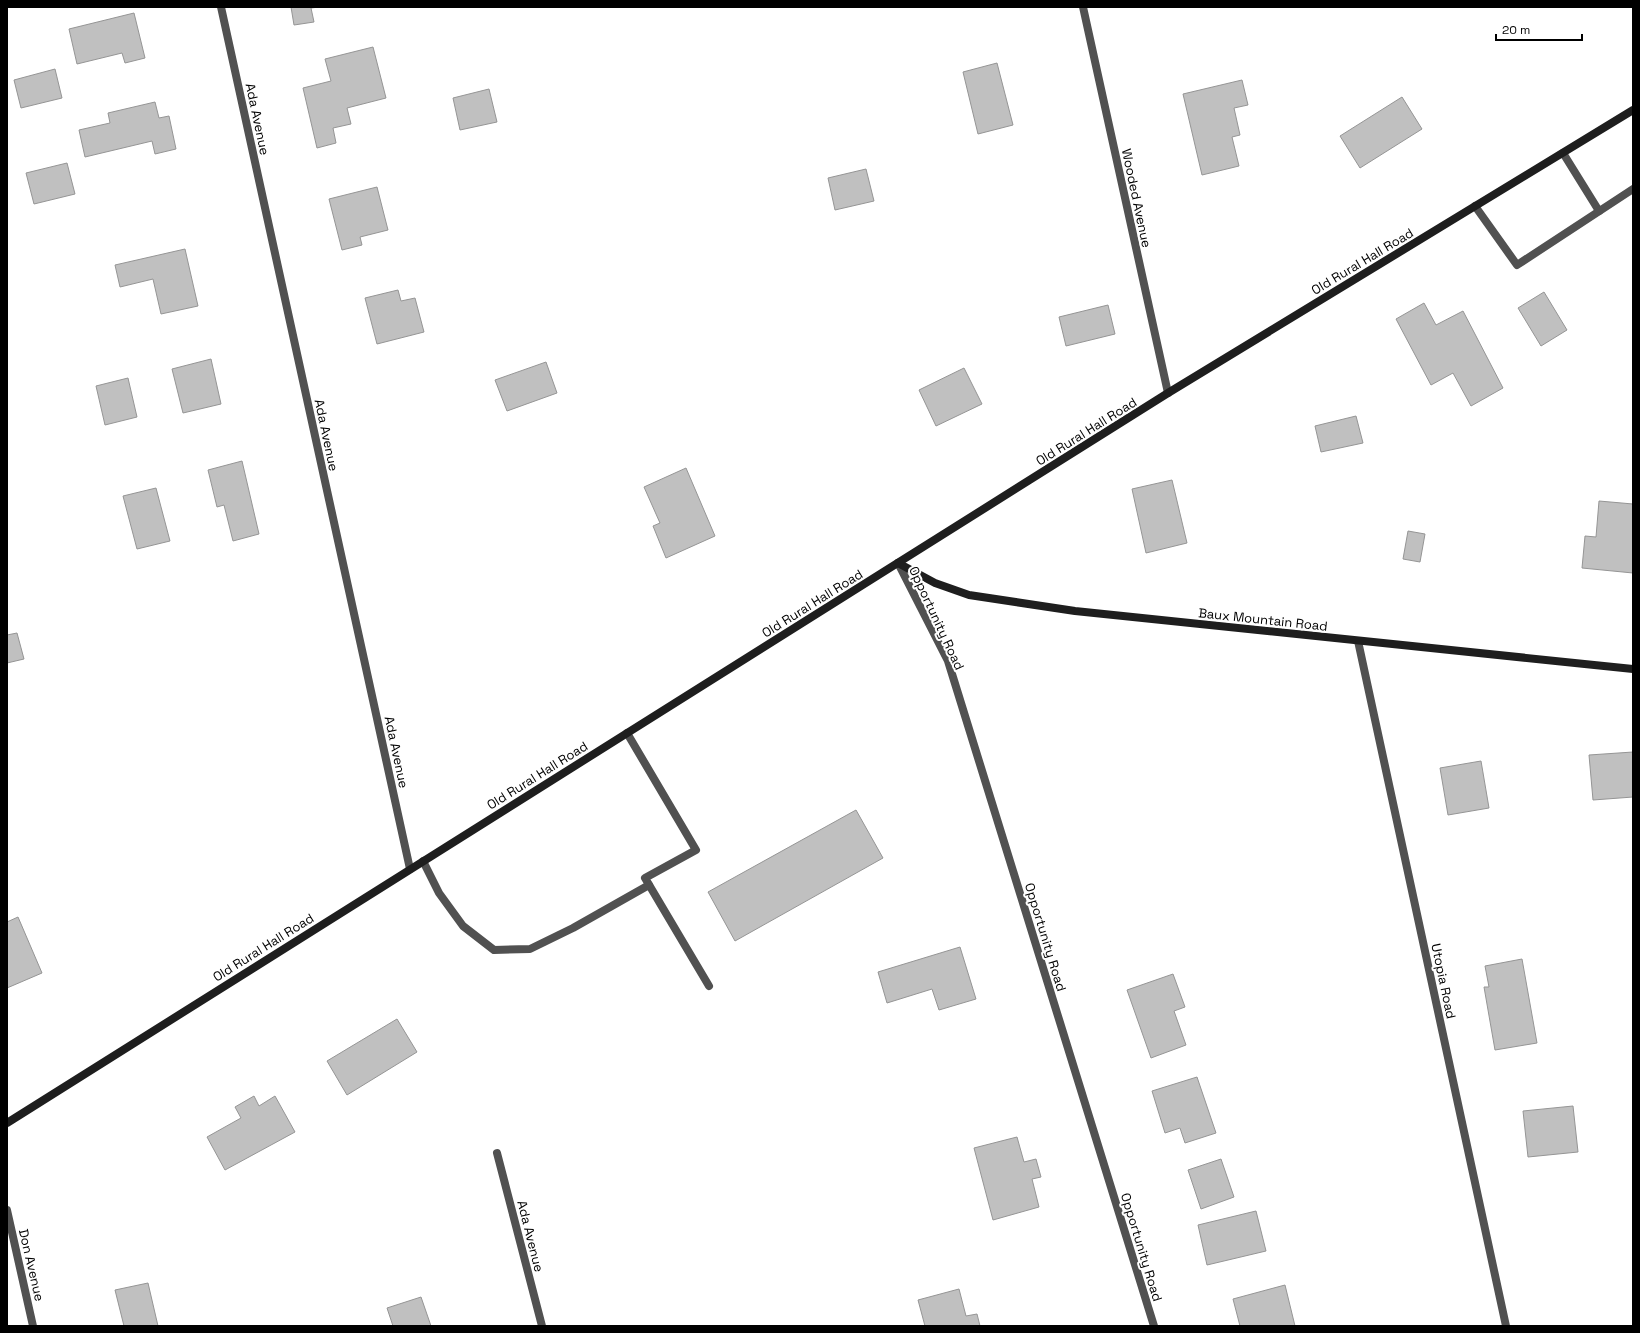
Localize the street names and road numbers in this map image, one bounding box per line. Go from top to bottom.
street label: Ada Avenue [242,82,273,157]
street label: Wooded Avenue [1118,147,1155,249]
street label: Old Rural Hall Road [1308,224,1416,299]
street label: Old Rural Hall Road [1033,393,1140,469]
street label: Ada Avenue [311,398,342,473]
street label: Opportunity Road [905,564,968,673]
street label: Old Rural Hall Road [759,565,866,641]
street label: Baux Mountain Road [1198,604,1328,635]
street label: Ada Avenue [381,715,412,790]
street label: Old Rural Hall Road [484,737,591,813]
street label: Opportunity Road [1021,881,1070,993]
street label: Old Rural Hall Road [210,909,317,985]
street label: Utopia Road [1427,942,1460,1020]
street label: Opportunity Road [1117,1191,1166,1303]
street label: Ada Avenue [513,1199,548,1274]
street label: Don Avenue [15,1227,48,1303]

